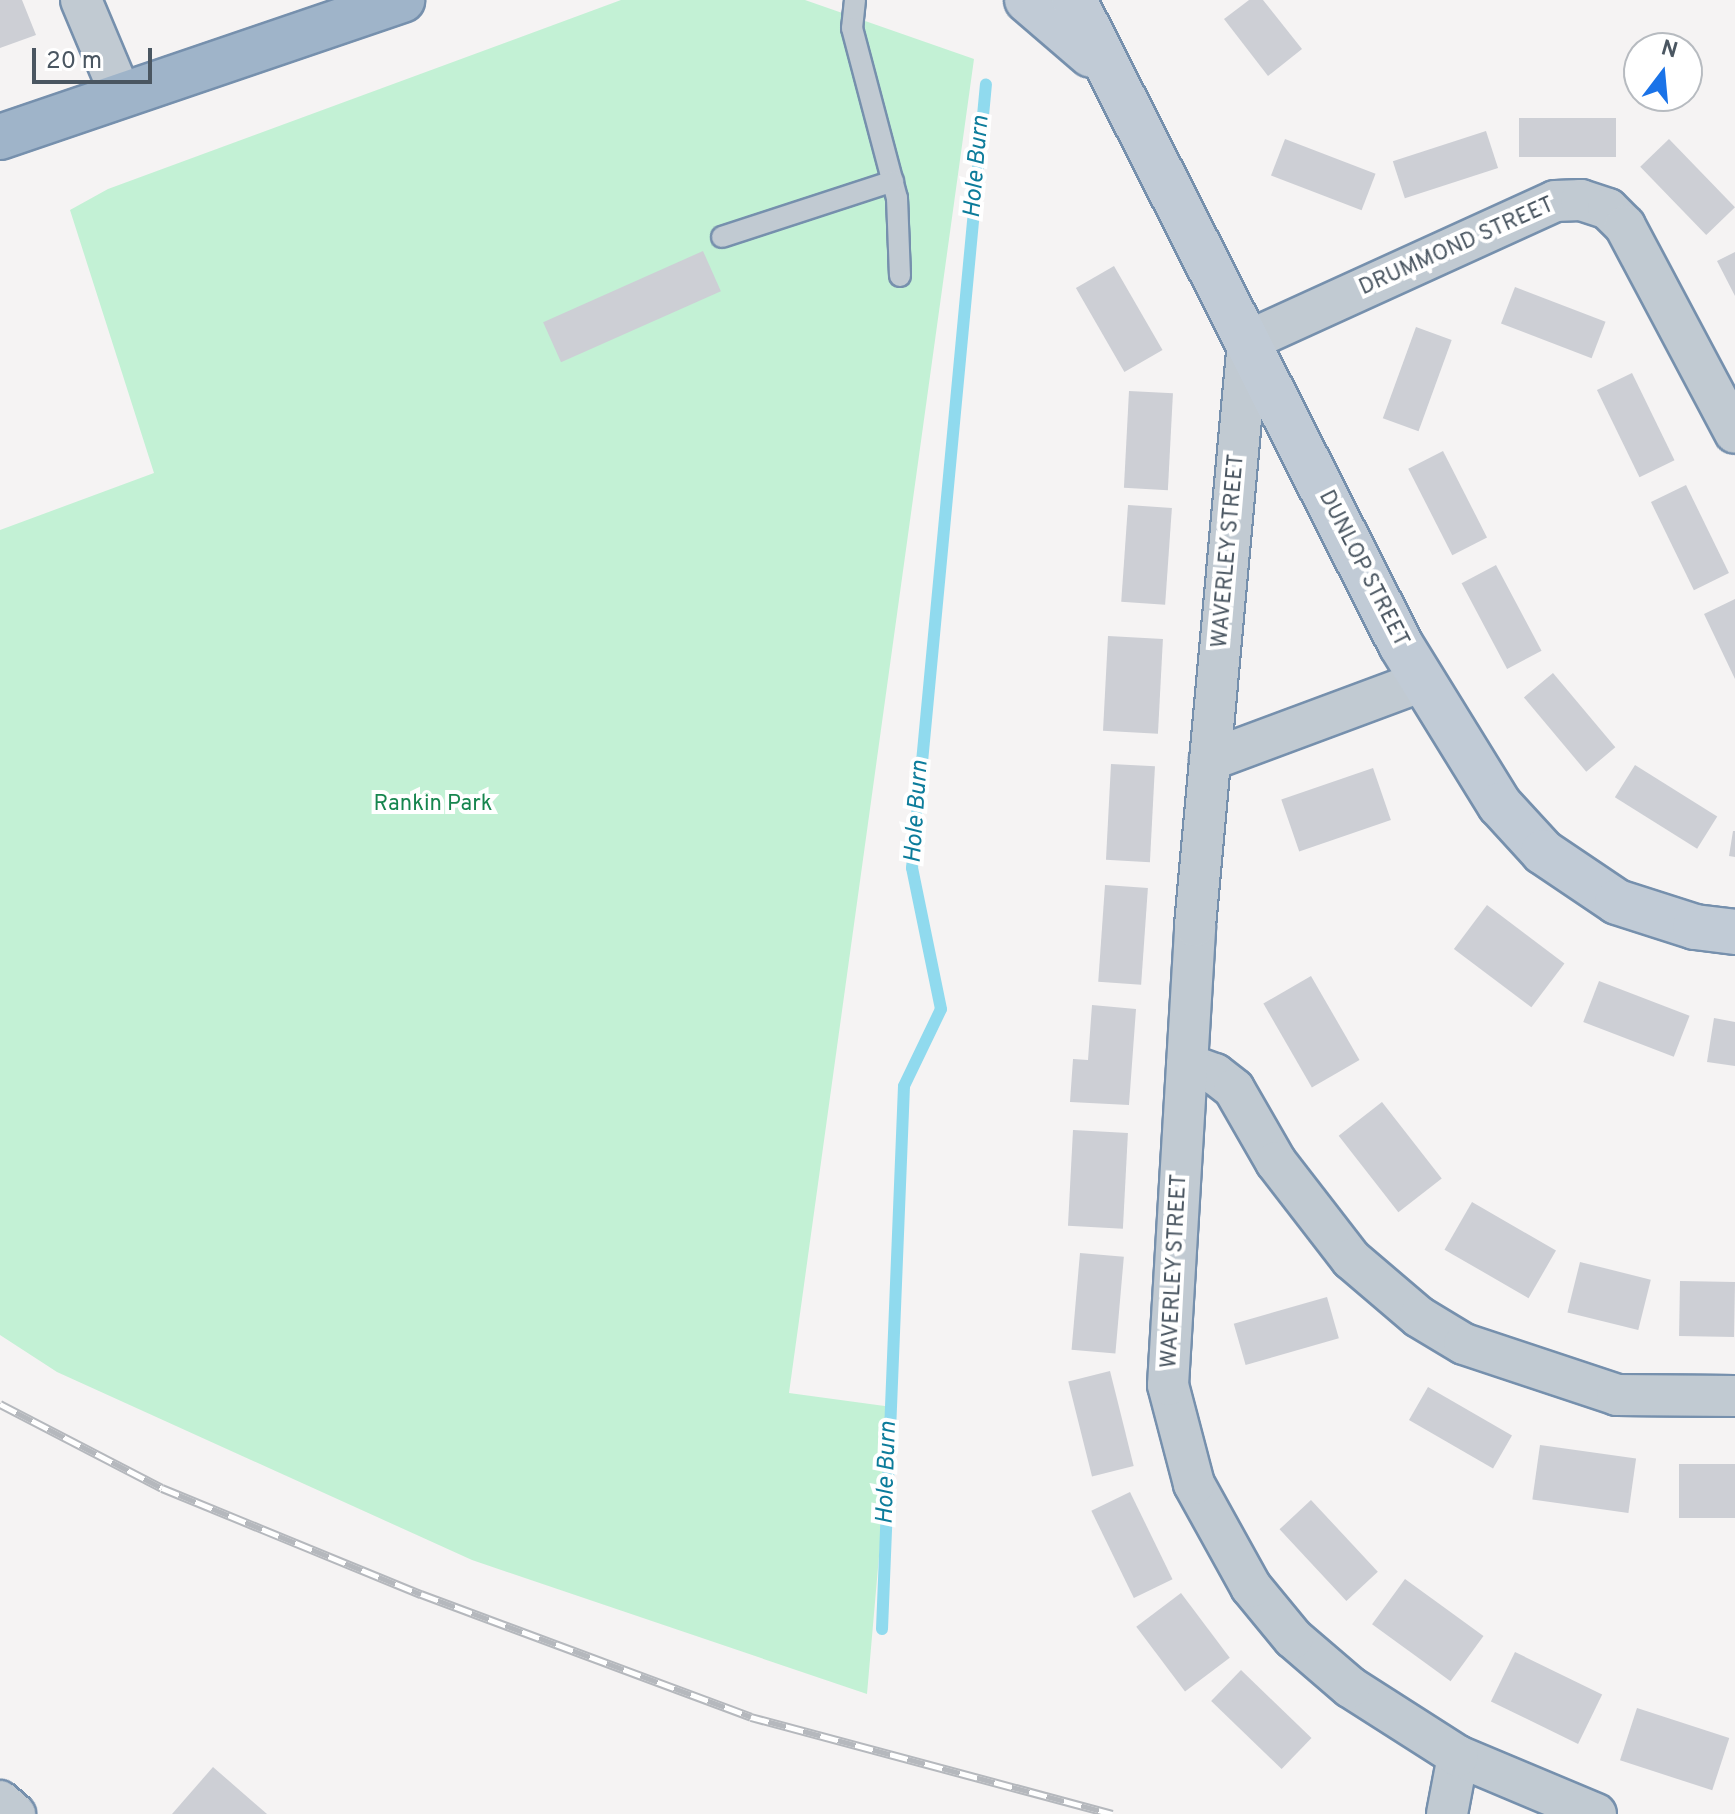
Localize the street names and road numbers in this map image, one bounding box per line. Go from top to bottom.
street label: DRUMMOND STREET [1356,192,1558,302]
street label: WAVERLEY STREET [1207,452,1251,650]
street label: DUNLOP STREET [1312,486,1414,652]
street label: WAVERLEY STREET [1157,1173,1193,1369]

